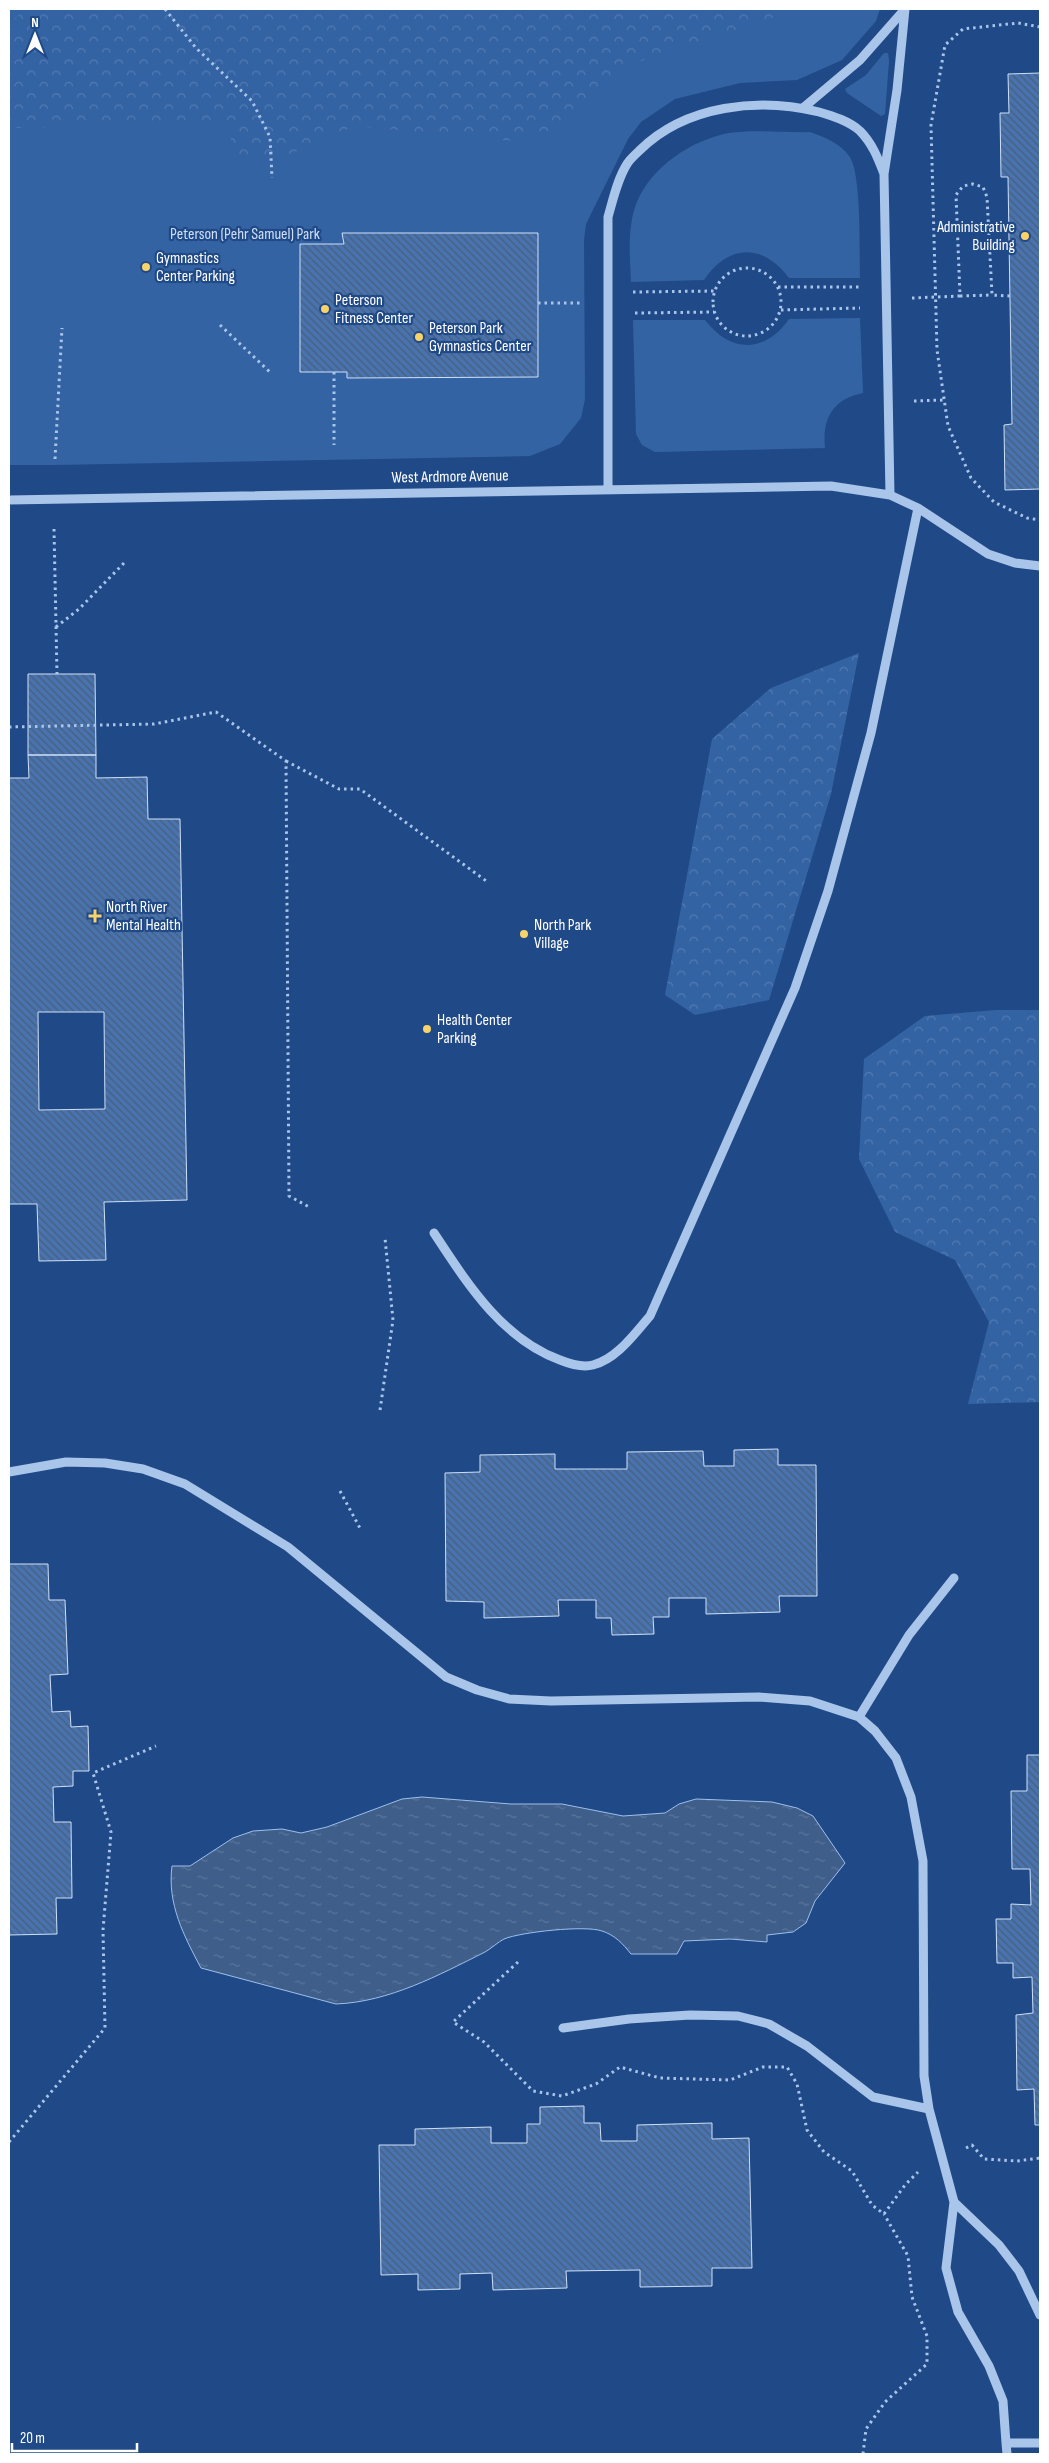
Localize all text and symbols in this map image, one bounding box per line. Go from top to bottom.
north arrow [10,10,60,60]
text: N [31,14,39,31]
place label: Administrative Building [936,218,1015,255]
park label: Peterson (Pehr Samuel) Park [170,225,320,244]
marker: Administrative Building [1019,230,1031,242]
place label: Gymnastics Center Parking [156,249,235,286]
marker: Gymnastics Center Parking [140,261,152,273]
place label: Peterson Fitness Center [335,291,413,328]
marker: Peterson Fitness Center [319,303,331,315]
place label: Peterson Park Gymnastics Center [429,319,532,356]
marker: Peterson Park Gymnastics Center [413,331,425,343]
street label: West Ardmore Avenue [391,466,509,488]
place label: North River Mental Health [106,898,181,935]
marker: North River Mental Health [88,909,102,923]
place label: North Park Village [534,916,591,953]
marker: North Park Village [518,928,530,940]
place label: Health Center Parking [437,1011,512,1048]
marker: Health Center Parking [421,1023,433,1035]
scale bar [12,2420,138,2452]
text: 20 m [20,2429,45,2448]

